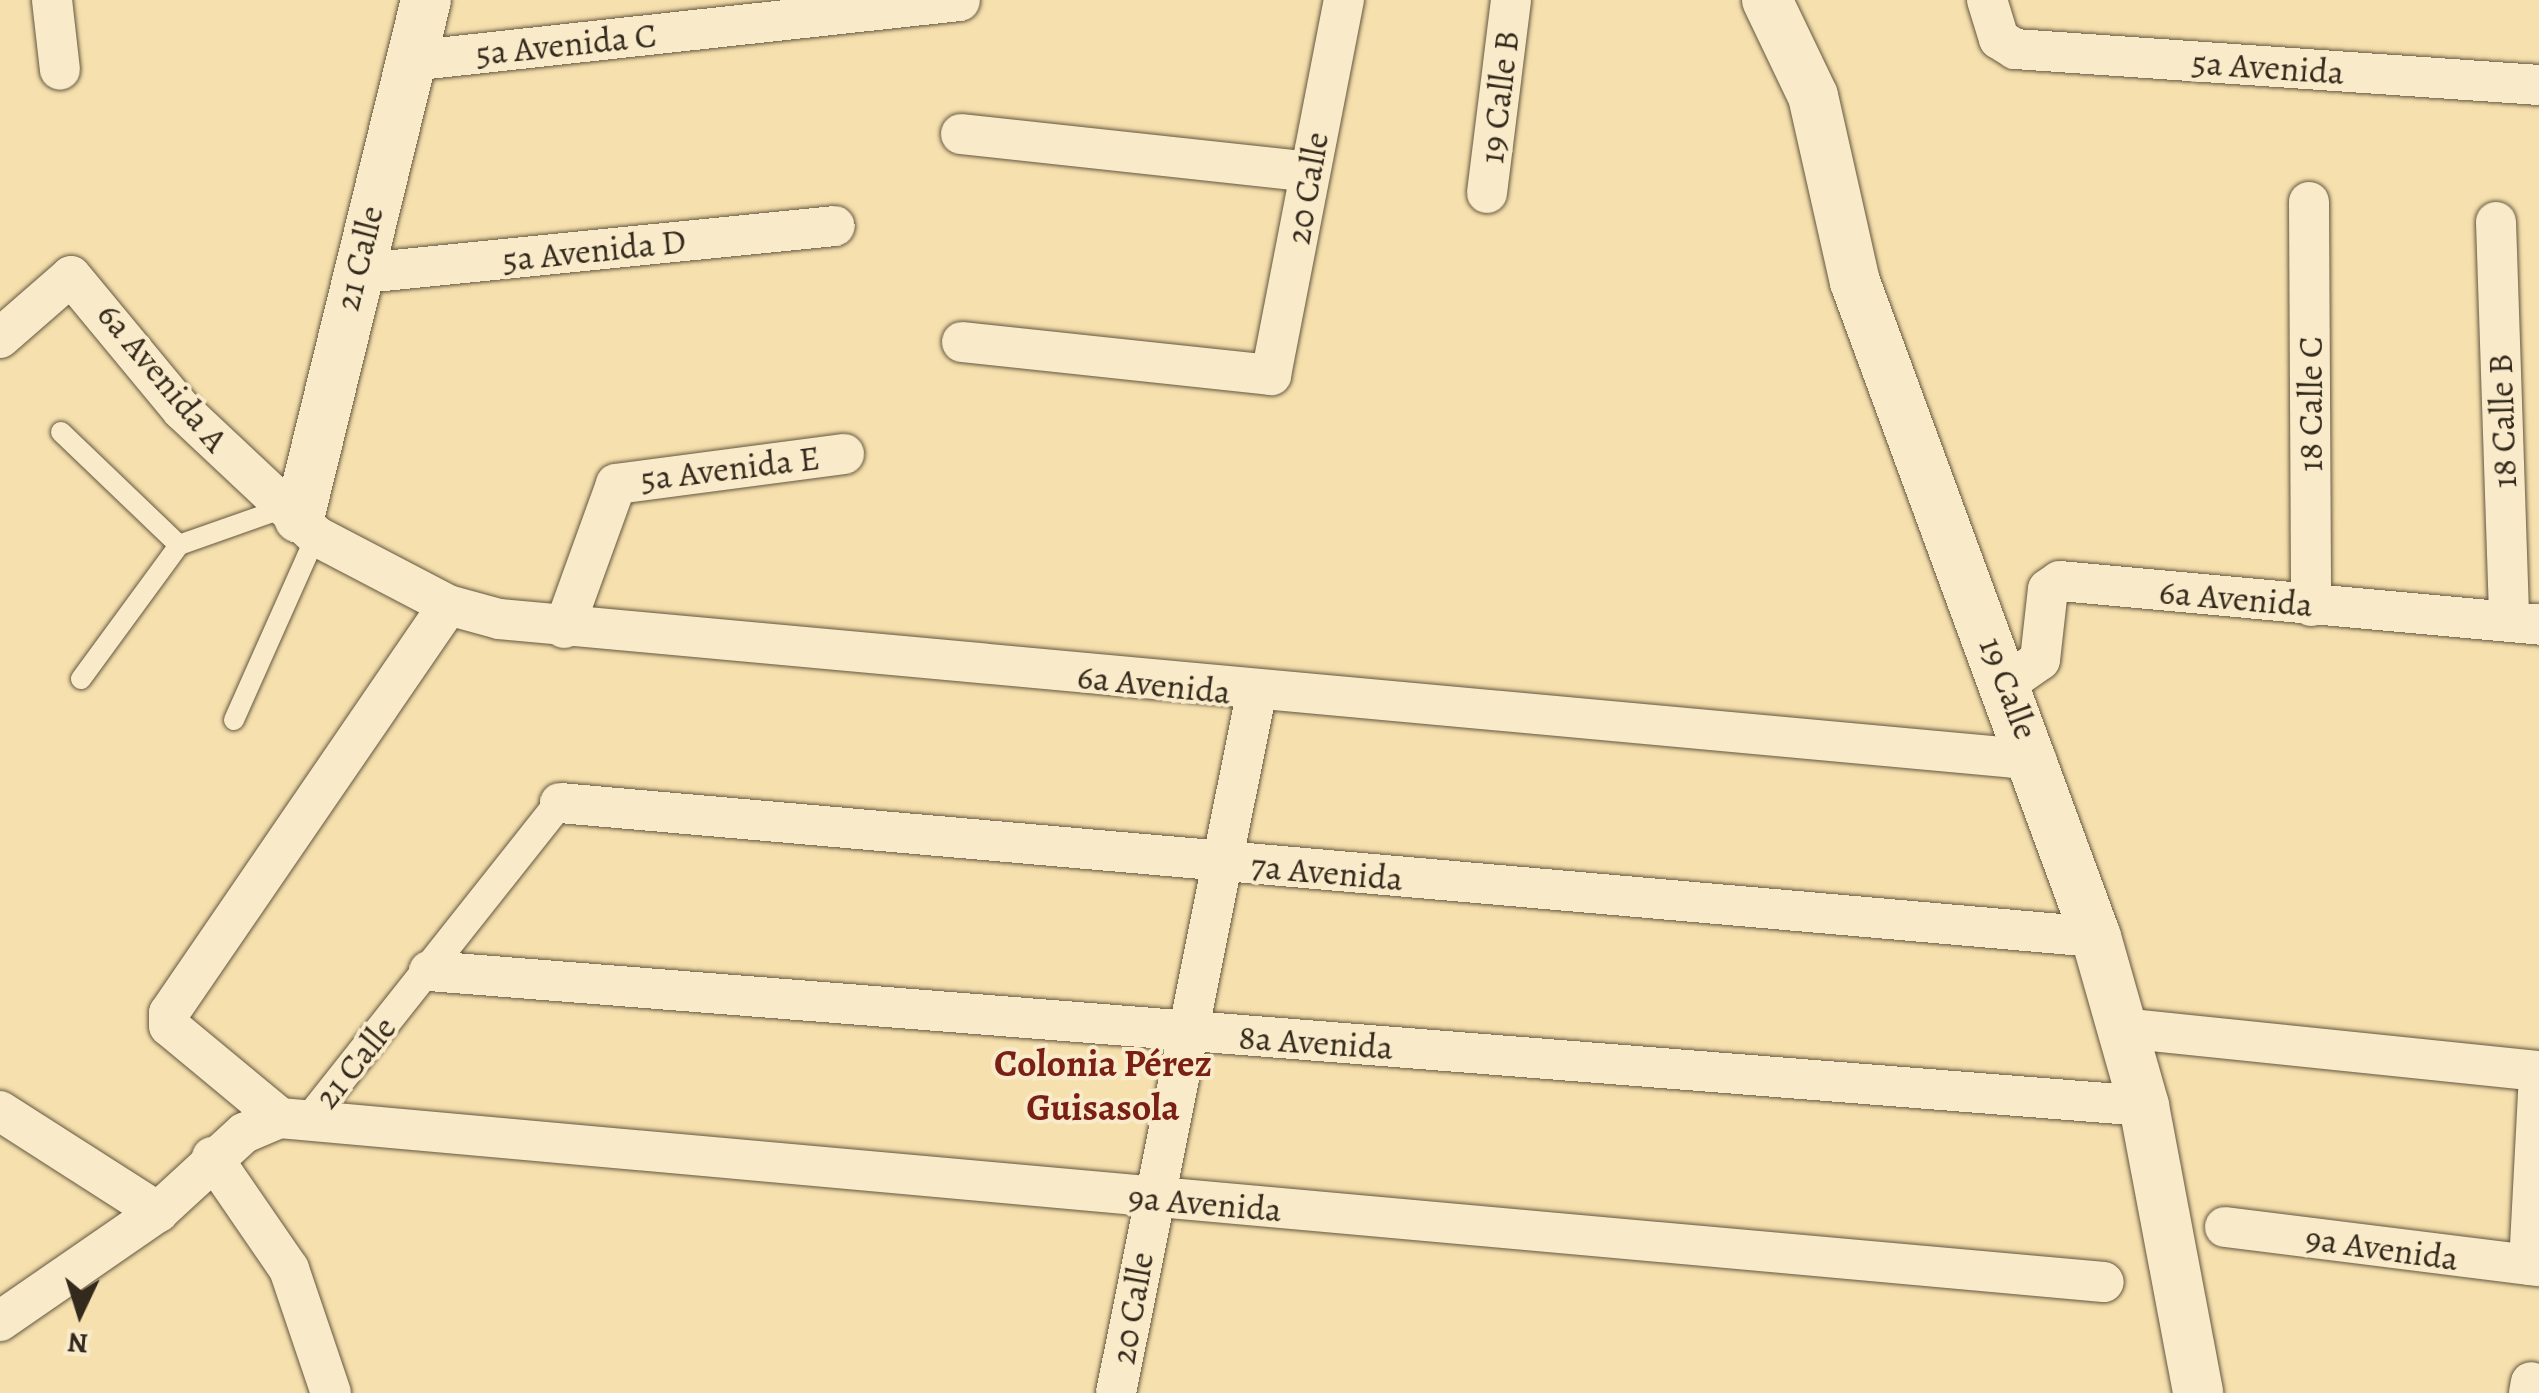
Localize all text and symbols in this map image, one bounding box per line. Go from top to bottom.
street label: 5a Avenida C [473,14,659,74]
street label: 19 Calle B [1470,28,1528,166]
street label: 5a Avenida [2190,41,2346,93]
street label: 20 Calle [1276,129,1338,247]
street label: 21 Calle [326,201,392,315]
street label: 5a Avenida D [500,219,688,281]
street label: 6a Avenida A [89,294,237,460]
street label: 18 Calle C [2289,336,2331,472]
street label: 18 Calle B [2479,353,2525,489]
street label: 5a Avenida E [638,436,822,500]
street label: 6a Avenida [2157,570,2315,626]
street label: 19 Calle [1970,631,2048,745]
street label: 6a Avenida [1075,655,1233,713]
street label: 7a Avenida [1249,844,1405,900]
street label: 21 Calle [305,1007,405,1117]
street label: 8a Avenida [1237,1016,1395,1068]
district label: Colonia Pérez Guisasola [994,1041,1212,1130]
street label: 9a Avenida [1127,1175,1283,1231]
street label: 9a Avenida [2303,1217,2461,1279]
street label: 20 Calle [1101,1249,1163,1367]
north arrow [30,1263,130,1363]
text: N [66,1323,89,1363]

